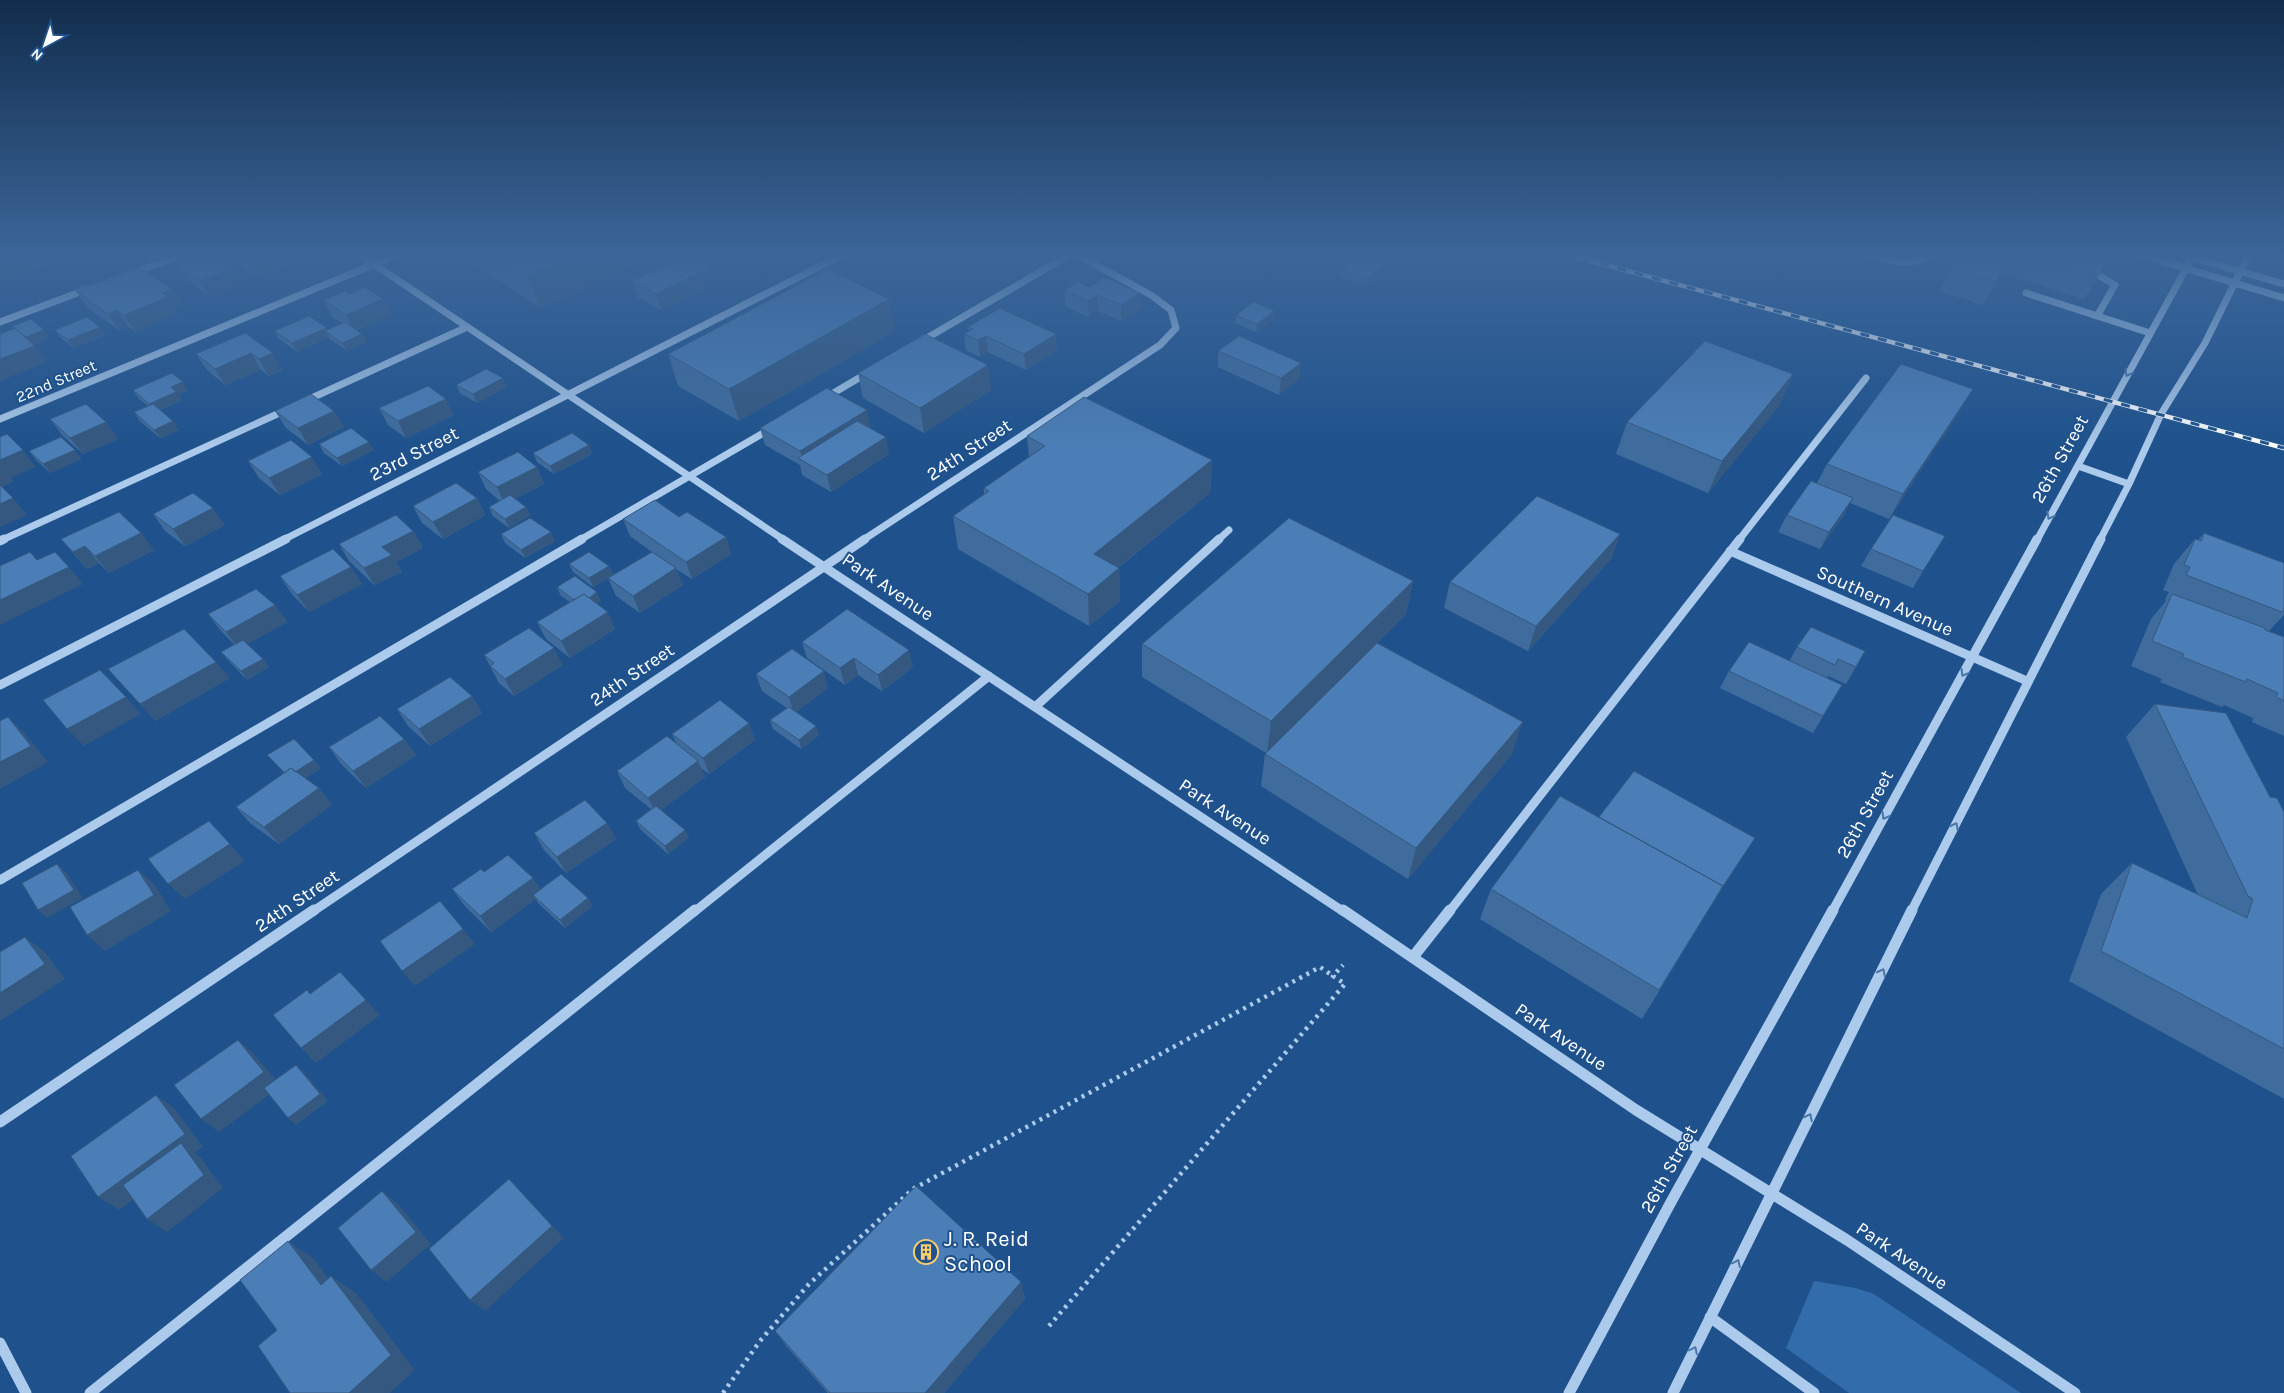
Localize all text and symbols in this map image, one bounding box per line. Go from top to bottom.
north arrow [20,20,70,70]
text: N [28,45,46,64]
street label: 22nd Street [13,356,99,406]
one-way arrow [2124,368,2134,377]
street label: 26th Street [2027,411,2093,507]
street label: 24th Street [922,414,1016,486]
street label: 23rd Street [366,422,462,486]
one-way arrow [2047,510,2057,519]
street label: Park Avenue [838,548,938,626]
street label: Southern Avenue [1813,561,1957,641]
street label: 24th Street [586,639,678,711]
one-way arrow [1960,668,1970,677]
street label: 26th Street [1832,766,1898,862]
street label: Park Avenue [1175,774,1275,850]
one-way arrow [1882,810,1892,819]
one-way arrow [1949,823,1959,832]
street label: 24th Street [251,865,343,937]
one-way arrow [1876,968,1886,977]
street label: Park Avenue [1511,998,1611,1076]
one-way arrow [1803,1113,1813,1122]
street label: 26th Street [1636,1121,1702,1217]
street label: Park Avenue [1852,1217,1952,1295]
place label: J. R. Reid School [944,1226,1029,1277]
building icon: J. R. Reid School [913,1239,939,1265]
one-way arrow [1730,1259,1740,1268]
one-way arrow [1688,1346,1699,1355]

